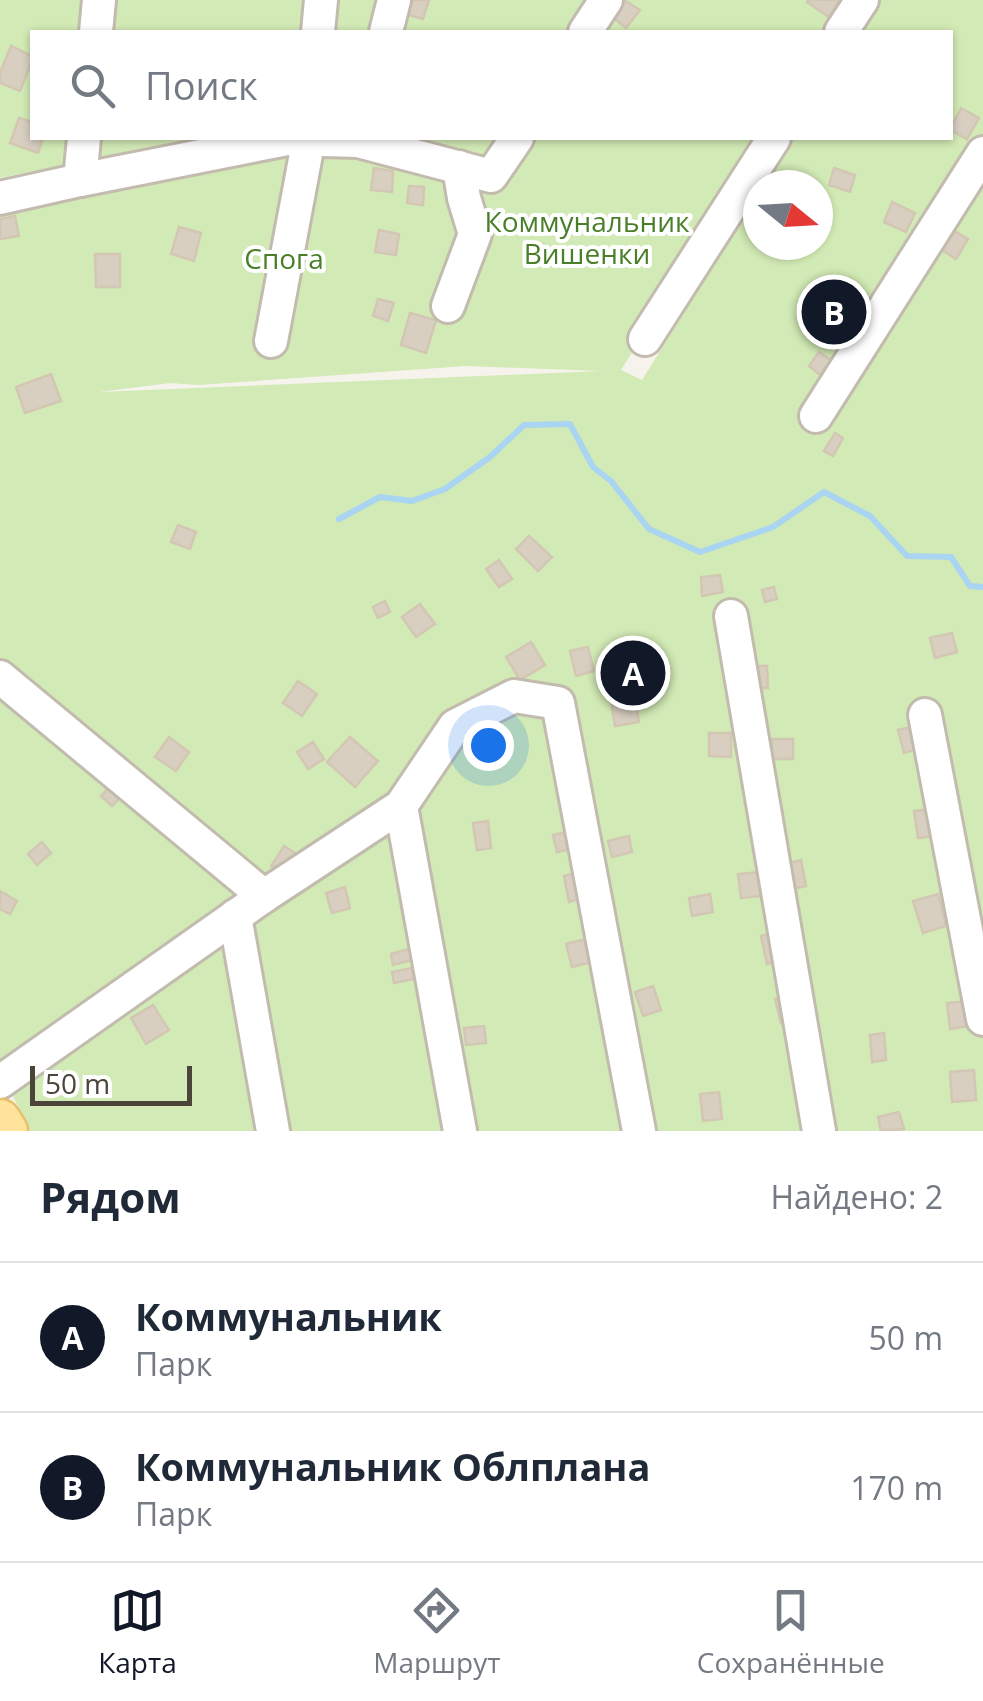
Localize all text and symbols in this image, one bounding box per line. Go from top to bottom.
search box [30,30,953,140]
icon: search [65,58,120,113]
text: Поиск [145,59,258,111]
north arrow [743,170,833,260]
park label: Коммунальник Вишенки [485,202,690,272]
park label: Спога [244,239,324,277]
pin: B [802,274,866,350]
pin: A [600,636,666,710]
your location [463,720,514,771]
scale bar [30,1061,192,1106]
text: 50 m [45,1064,110,1102]
text: Рядом [40,1168,181,1225]
text: Найдено: 2 [770,1175,943,1218]
text: Коммунальник [135,1290,442,1342]
text: A [61,1316,84,1359]
text: 50 m [868,1316,943,1359]
text: Парк [135,1342,212,1385]
text: Коммунальник Облплана [135,1440,650,1492]
text: B [62,1466,83,1509]
text: 170 m [850,1466,943,1509]
text: Парк [135,1492,212,1535]
tab: Карта [98,1583,177,1681]
tab: Маршрут [373,1583,500,1681]
tab: Сохранённые [697,1583,885,1681]

